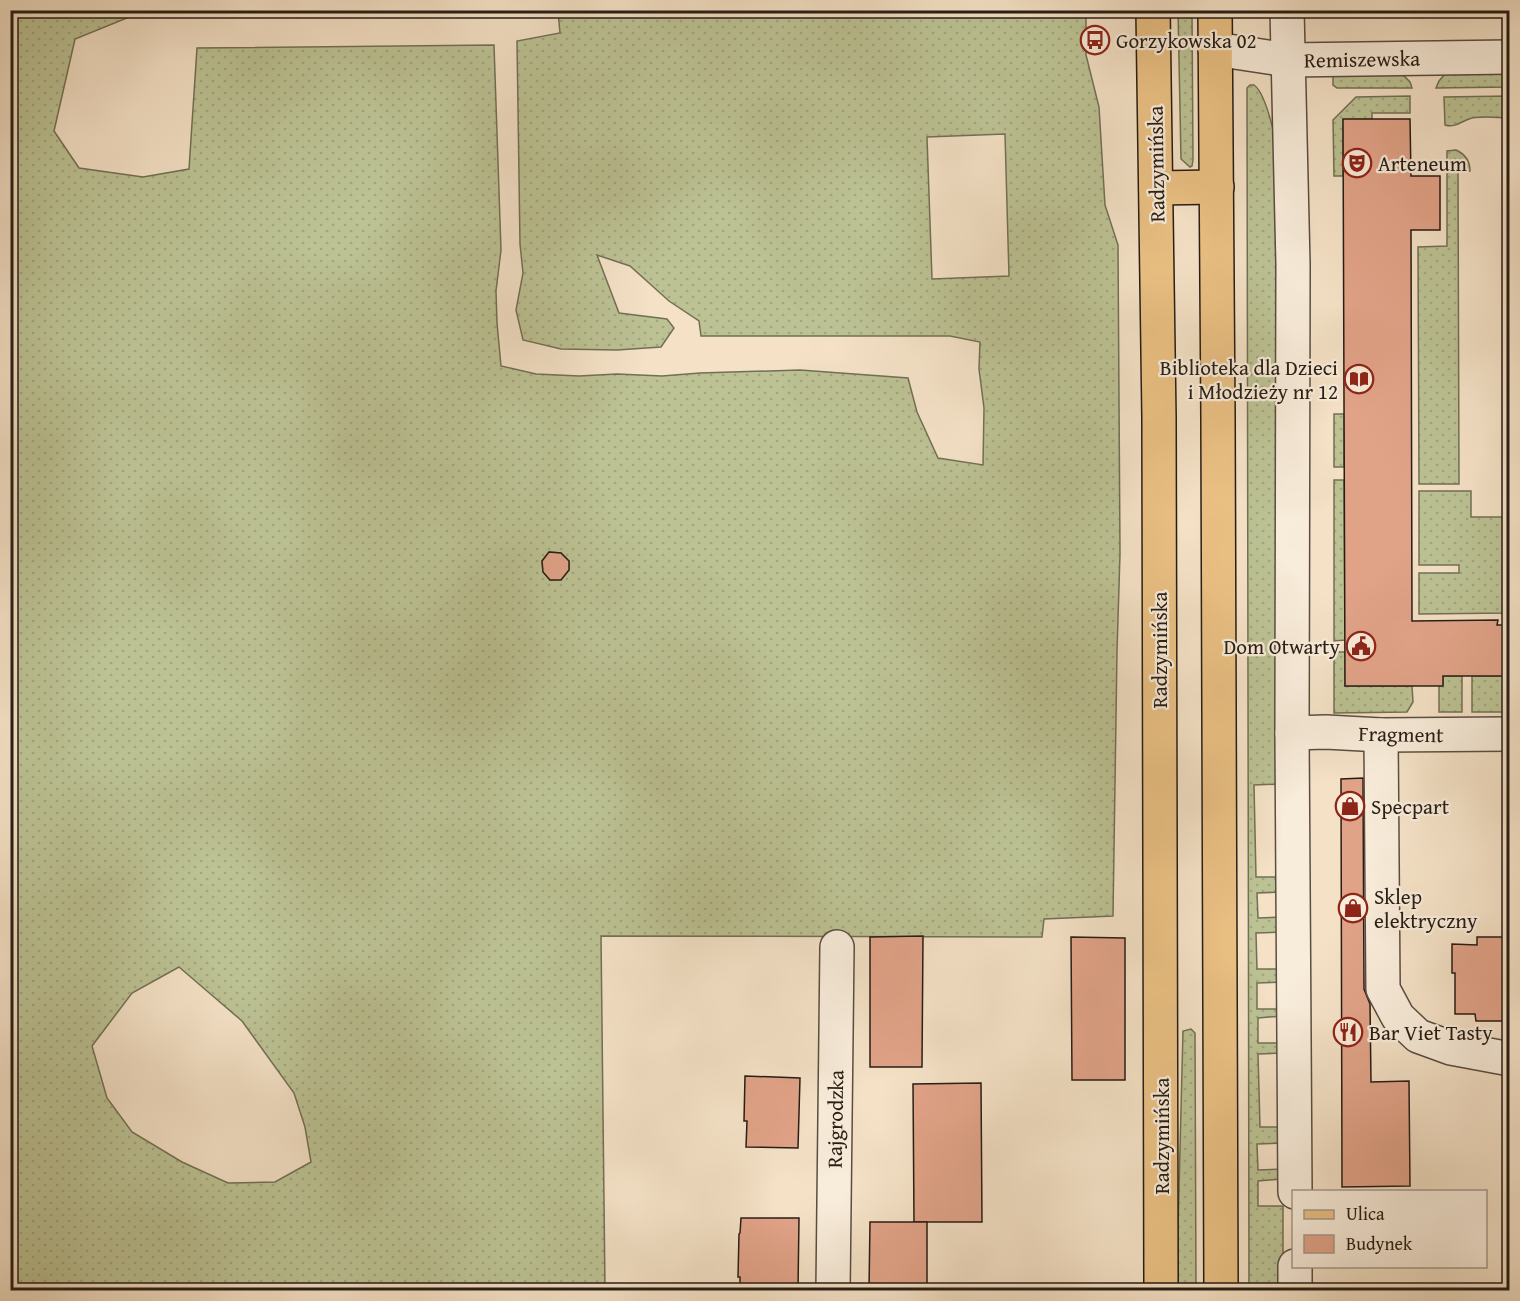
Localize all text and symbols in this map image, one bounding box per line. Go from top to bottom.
bus stop icon: Gorzykowska 02 [1079,24,1111,56]
place label: Gorzykowska 02 [1116,25,1257,56]
street label: Remiszewska [1304,42,1420,76]
street label: Radzymińska [1139,105,1173,223]
theatre icon: Arteneum [1341,147,1373,179]
place label: Arteneum [1378,148,1467,179]
place label: Biblioteka dla Dzieci i Młodzieży nr 12 [1160,352,1338,407]
library icon: Biblioteka dla Dzieci i Młodzieży nr 12 [1343,363,1375,395]
street label: Radzymińska [1144,592,1175,708]
public building icon: Dom Otwarty [1345,630,1377,662]
place label: Dom Otwarty [1224,631,1341,662]
street label: Fragment [1358,718,1444,750]
shop icon: Specpart [1334,790,1366,822]
place label: Specpart [1371,791,1450,822]
place label: Sklep elektryczny [1374,881,1478,936]
shop icon: Sklep elektryczny [1337,892,1369,924]
restaurant icon: Bar Viet Tasty [1332,1016,1364,1048]
place label: Bar Viet Tasty [1369,1017,1493,1048]
street label: Rajgrodzka [819,1070,851,1168]
street label: Radzymińska [1146,1078,1177,1194]
legend [1292,1190,1487,1268]
text: Ulica [1346,1200,1385,1227]
text: Budynek [1346,1230,1413,1257]

